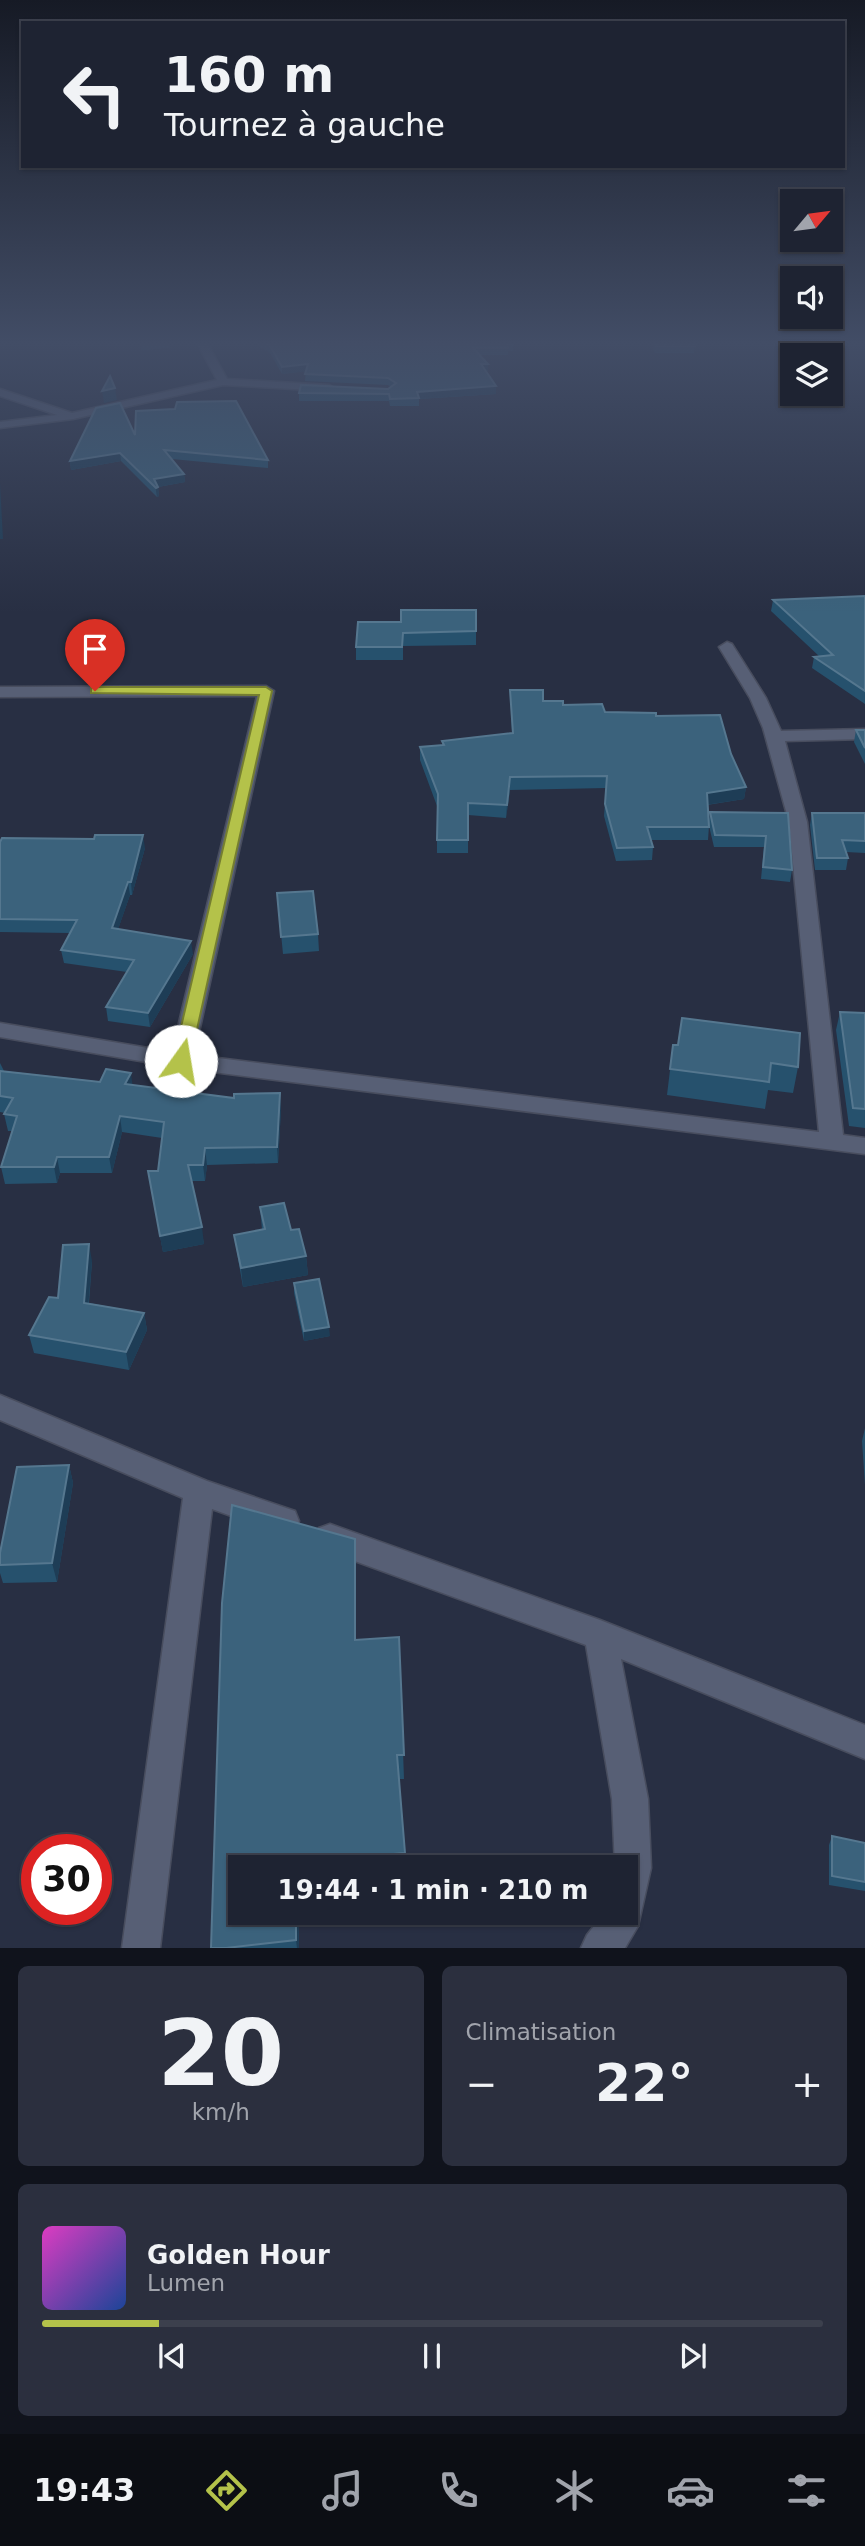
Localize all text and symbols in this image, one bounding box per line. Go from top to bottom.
text: 160 m [164,47,334,104]
icon: left [49,49,140,140]
text: Tournez à gauche [164,106,445,144]
north arrow [780,189,844,252]
map controls [780,189,843,406]
button: sound [780,266,843,329]
button: layers [780,343,843,406]
pin [65,619,125,691]
icon: arrive [76,630,114,668]
position arrow [144,1024,218,1098]
speed limit sign: 30 [21,1834,112,1925]
text: 19:44 · 1 min · 210 m [278,1875,588,1905]
text: 20 [157,2001,284,2106]
text: Climatisation [466,2019,616,2045]
text: 22° [595,2053,693,2113]
text: − [466,2062,497,2106]
text: + [791,2062,823,2106]
text: km/h [192,2099,250,2125]
text: Golden Hour [147,2240,330,2270]
text: Lumen [147,2270,225,2296]
icon: previous [153,2337,191,2375]
icon: pause [413,2337,451,2375]
icon: next [674,2337,712,2375]
icon: directions [202,2466,251,2515]
icon: music [318,2466,367,2515]
icon: phone [434,2466,483,2515]
icon: climate [550,2466,599,2515]
icon: car [666,2466,715,2515]
icon: filters [782,2466,831,2515]
text: 19:43 [34,2471,135,2509]

